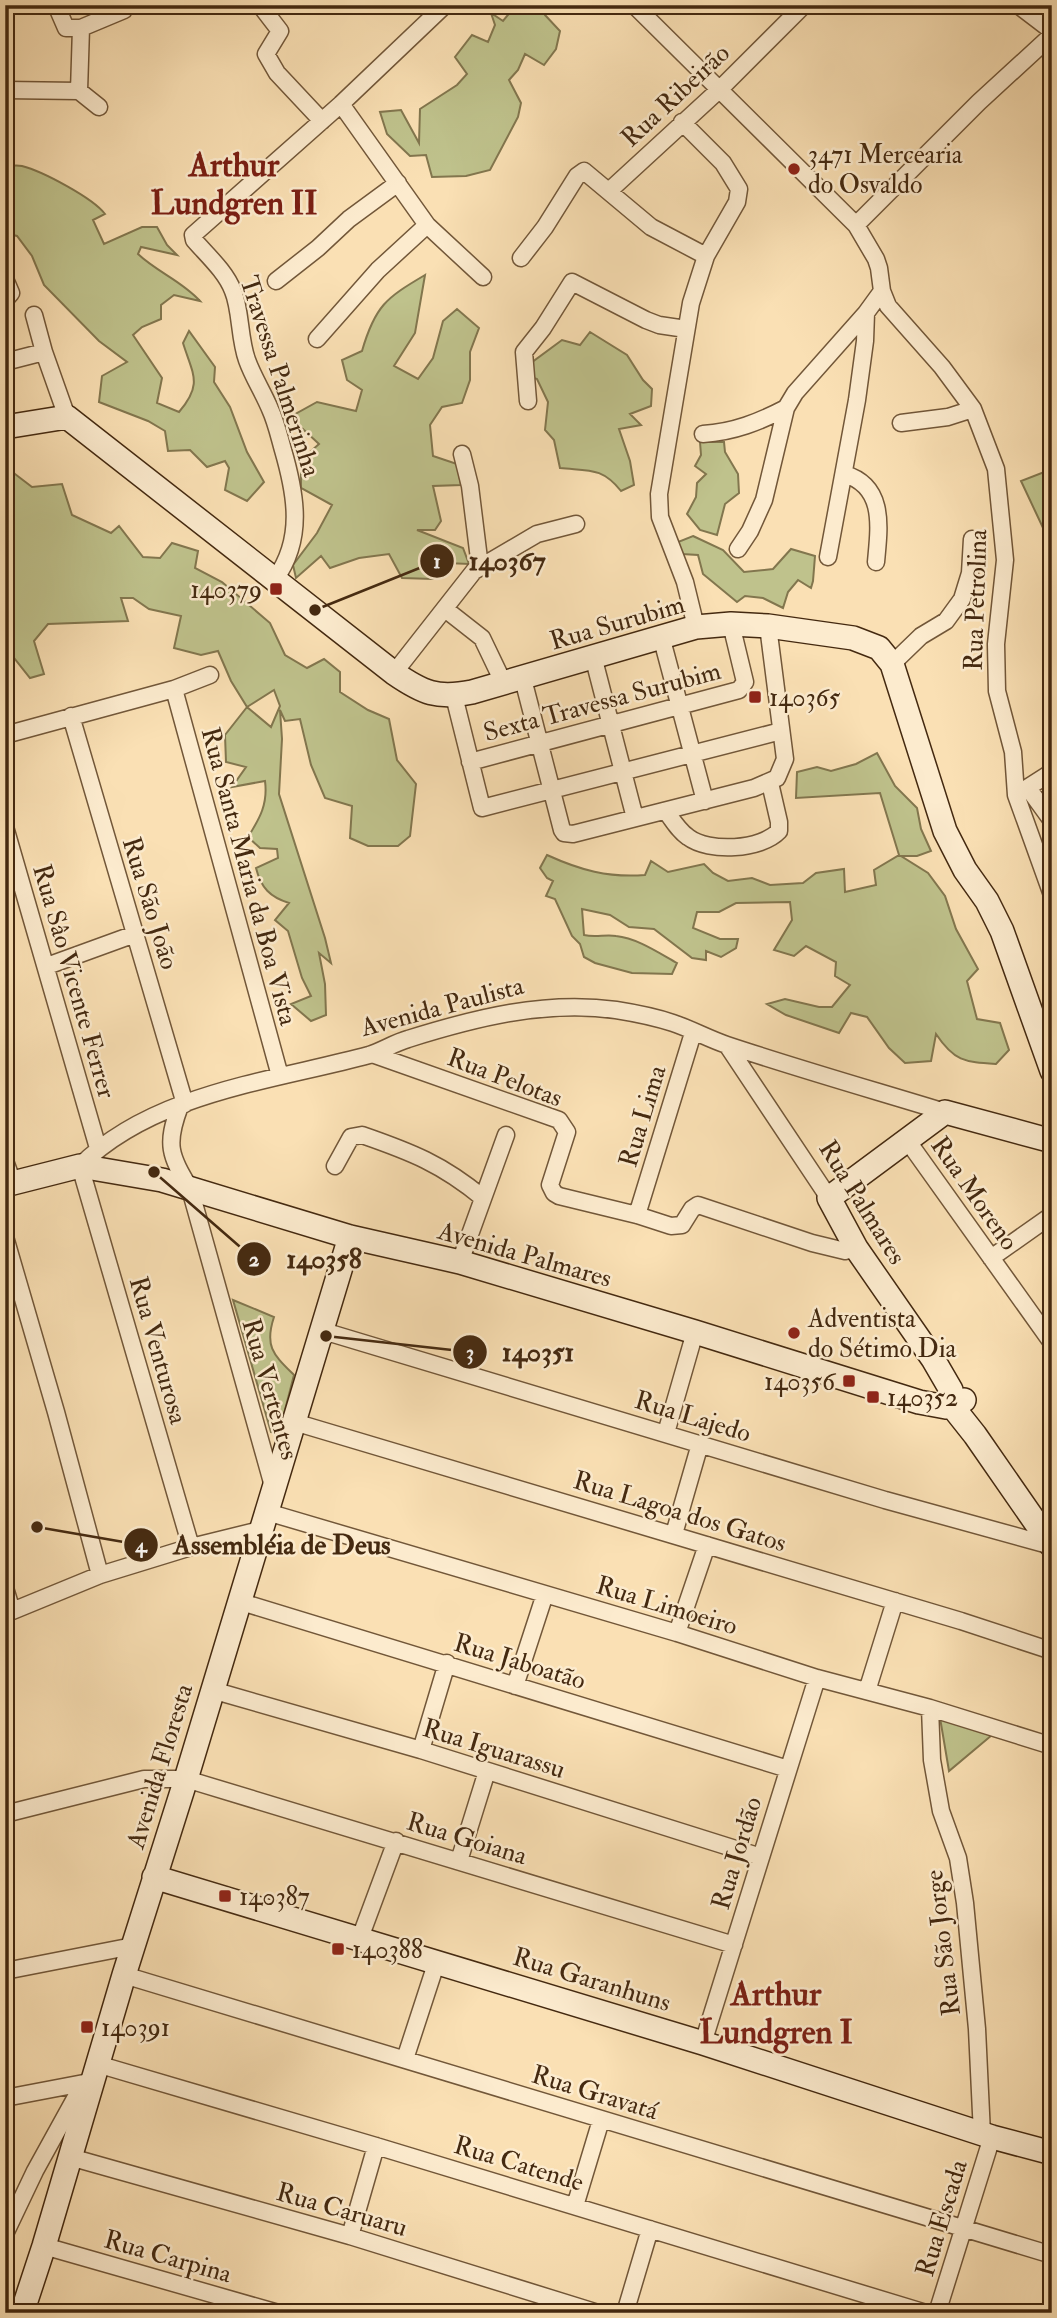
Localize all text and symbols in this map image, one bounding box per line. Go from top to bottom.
street label: Rua Ribeirão [615,37,737,154]
place label: 3471 Mercearia do Osvaldo [808,139,963,201]
district label: Arthur Lundgren II [151,145,318,225]
marker: 3471 Mercearia do Osvaldo [786,161,802,177]
street label: Travessa Palmerinha [232,272,328,481]
street label: Rua Petrolina [958,528,994,671]
callout: 140367 [419,536,560,585]
text: 140367 [468,544,546,579]
text: 1 [433,548,441,575]
place label: 140379 [190,574,262,606]
marker: 140379 [268,581,284,597]
street label: Rua Surubim [546,588,688,657]
street label: Sexta Travessa Surubim [480,655,724,749]
place label: 140365 [769,682,841,714]
marker: 140365 [747,689,763,705]
street label: Rua Santa Maria da Boa Vista [194,724,304,1029]
street label: Rua São João [115,833,185,973]
street label: Rua Sâo Vicente Ferrer [25,861,123,1102]
street label: Avenida Paulista [356,970,527,1044]
street label: Rua Pelotas [443,1041,567,1114]
street label: Rua Lima [612,1061,674,1171]
street label: Rua Moreno [923,1131,1025,1257]
street label: Rua Palmares [811,1135,913,1271]
street label: Avenida Palmares [433,1215,615,1295]
callout: 140358 [237,1234,376,1283]
text: 140358 [286,1242,362,1277]
text: 2 [249,1246,260,1273]
street label: Rua Venturosa [122,1273,194,1428]
place label: Adventista do Sétimo Dia [807,1303,957,1365]
street label: Rua Vertentes [235,1315,305,1464]
marker: Adventista do Sétimo Dia [786,1325,802,1341]
callout: 140351 [452,1327,588,1376]
text: 140351 [502,1335,574,1370]
text: 3 [466,1339,474,1366]
place label: 140356 [764,1366,837,1398]
marker: 140356 [841,1373,857,1389]
place label: 140352 [887,1382,958,1414]
street label: Rua Lajedo [631,1384,755,1450]
marker: 140352 [865,1389,881,1405]
street label: Rua Lagoa dos Gatos [569,1464,790,1560]
callout: Assembléia de Deus [124,1520,404,1569]
text: Assembléia de Deus [172,1528,391,1563]
text: 4 [134,1532,148,1559]
street label: Rua Limoeiro [592,1569,741,1643]
street label: Rua Jaboatão [450,1627,590,1697]
street label: Avenida Floresta [119,1680,200,1854]
street label: Rua Iguarassu [419,1712,569,1786]
street label: Rua Jordão [705,1793,769,1913]
street label: Rua Goiana [403,1806,531,1872]
street label: Rua São Jorge [918,1868,968,2018]
place label: 140387 [239,1881,310,1913]
marker: 140387 [217,1888,233,1904]
place label: 140388 [352,1934,423,1966]
marker: 140388 [330,1941,346,1957]
street label: Rua Garanhuns [509,1941,675,2019]
district label: Arthur Lundgren I [699,1974,853,2054]
place label: 140391 [101,2012,170,2044]
marker: 140391 [79,2019,95,2035]
street label: Rua Gravatá [528,2059,662,2127]
street label: Rua Catende [450,2129,588,2199]
street label: Rua Escada [909,2156,975,2280]
street label: Rua Caruaru [273,2176,411,2244]
street label: Rua Carpina [100,2223,236,2291]

